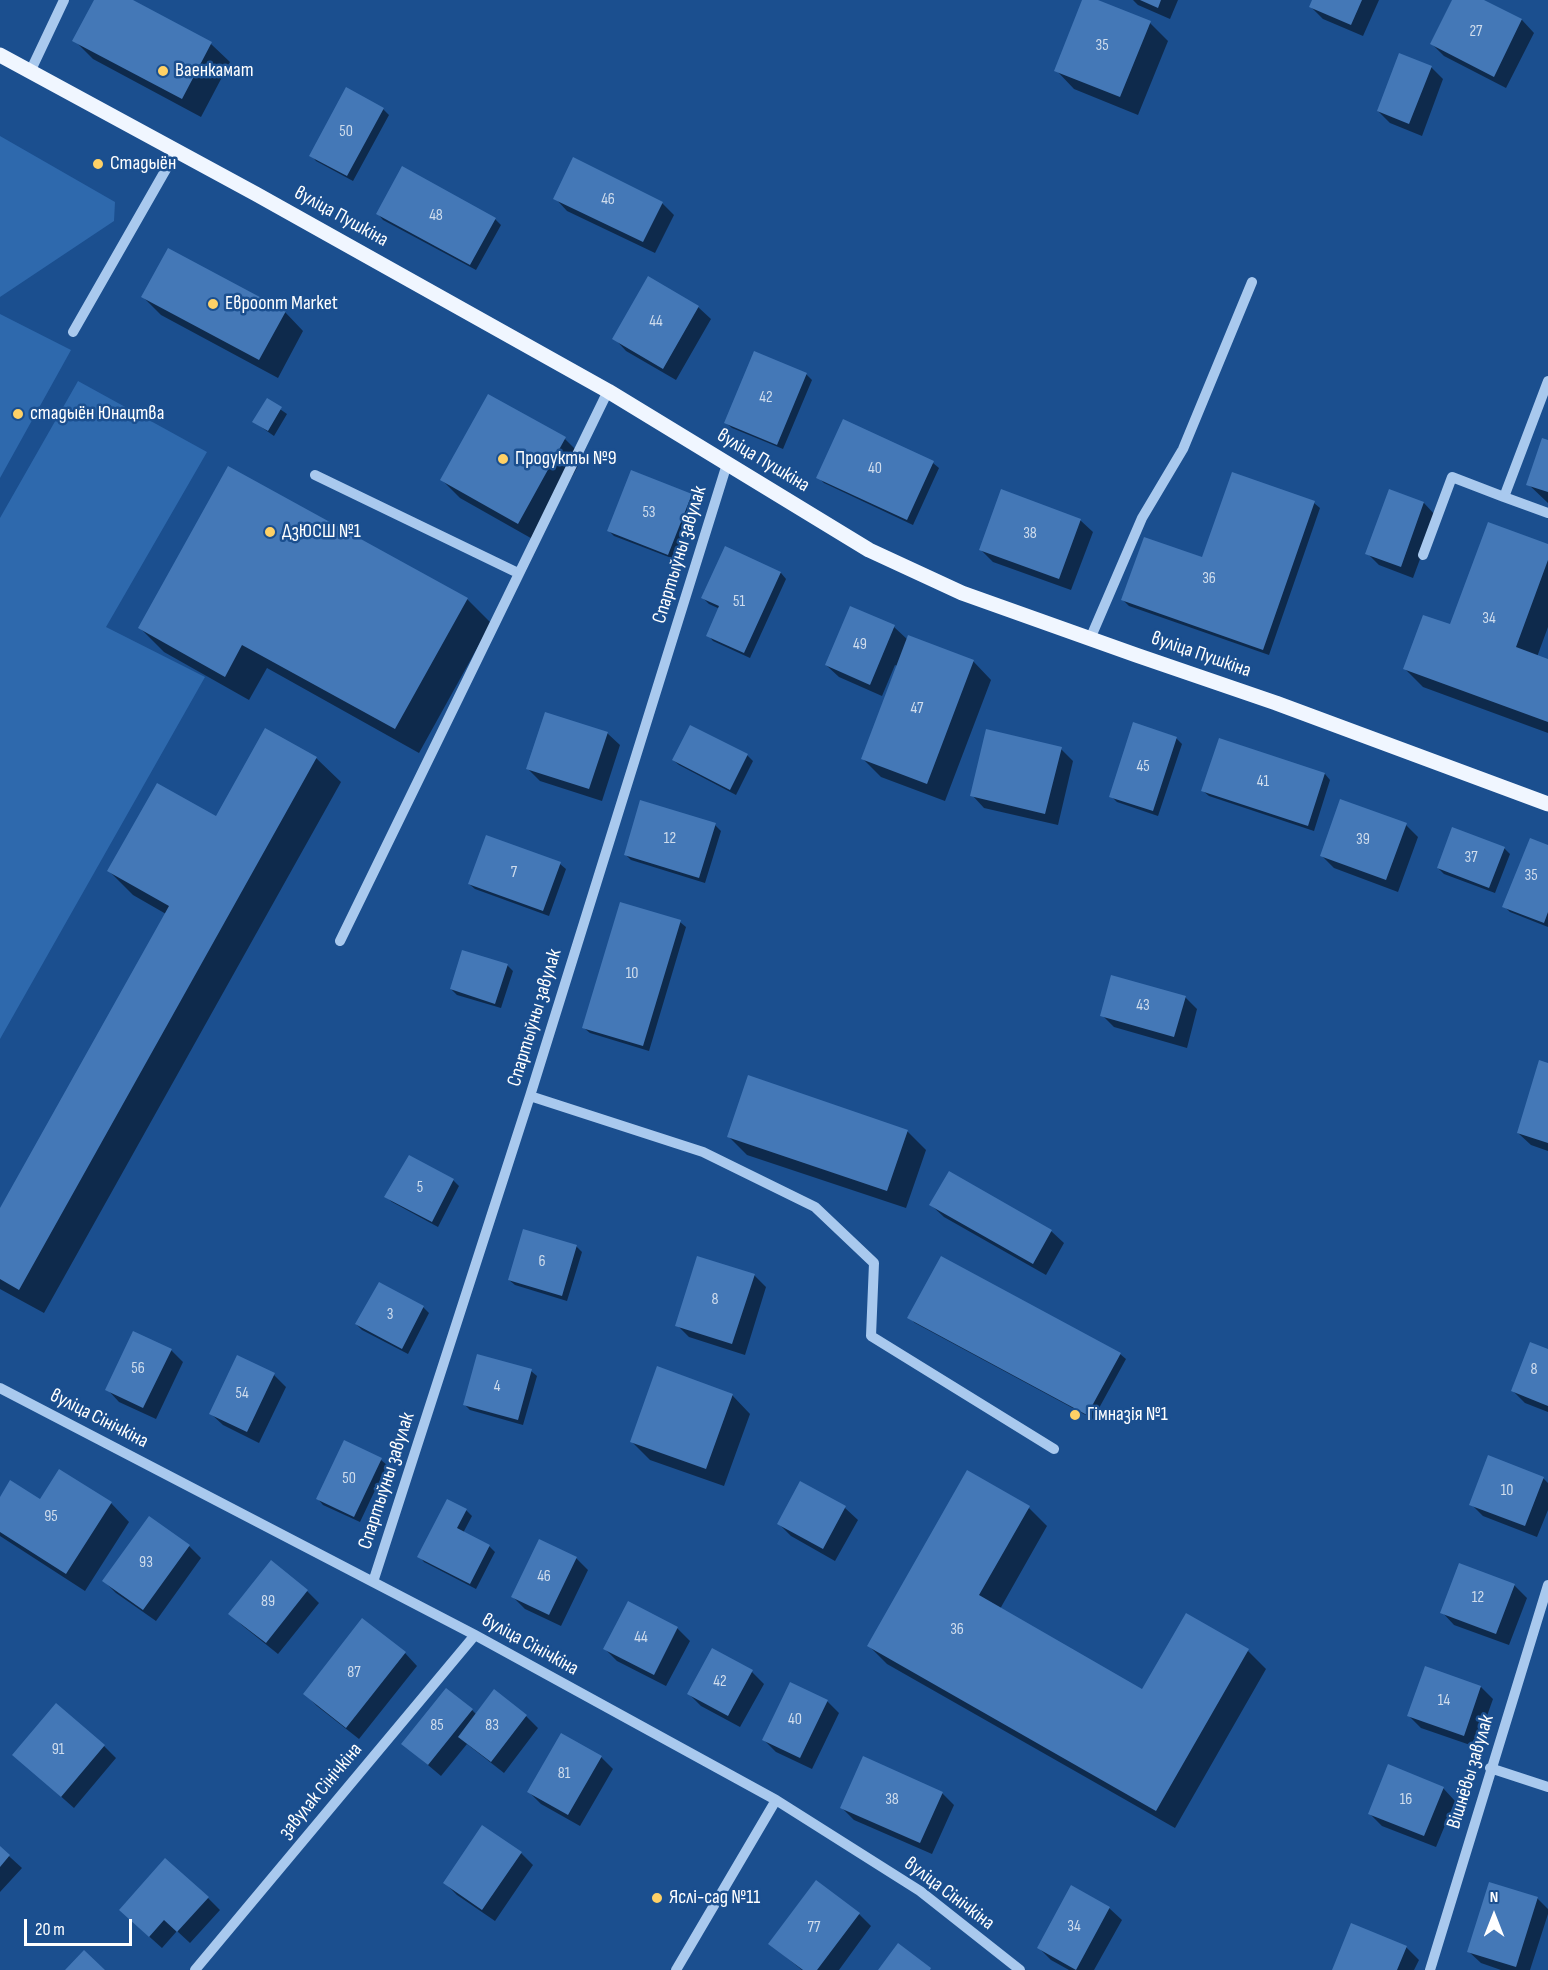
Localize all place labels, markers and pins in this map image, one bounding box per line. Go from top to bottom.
place label: Ваенкамат [175,59,254,83]
marker: Ваенкамат [156,64,170,78]
place label: Стадыён [110,152,176,176]
marker: Стадыён [91,157,105,171]
place label: Евроопт Market [225,292,338,316]
marker: Евроопт Market [206,297,220,311]
place label: стадыён Юнацтва [30,402,164,426]
marker: стадыён Юнацтва [11,407,25,421]
place label: Продукты №9 [515,447,617,471]
marker: Продукты №9 [496,452,510,466]
place label: ДзЮСШ №1 [282,520,361,544]
marker: ДзЮСШ №1 [263,525,277,539]
place label: Гімназія №1 [1087,1403,1168,1427]
marker: Гімназія №1 [1068,1408,1082,1422]
place label: Яслі-сад №11 [669,1886,760,1910]
marker: Яслі-сад №11 [650,1891,664,1905]

